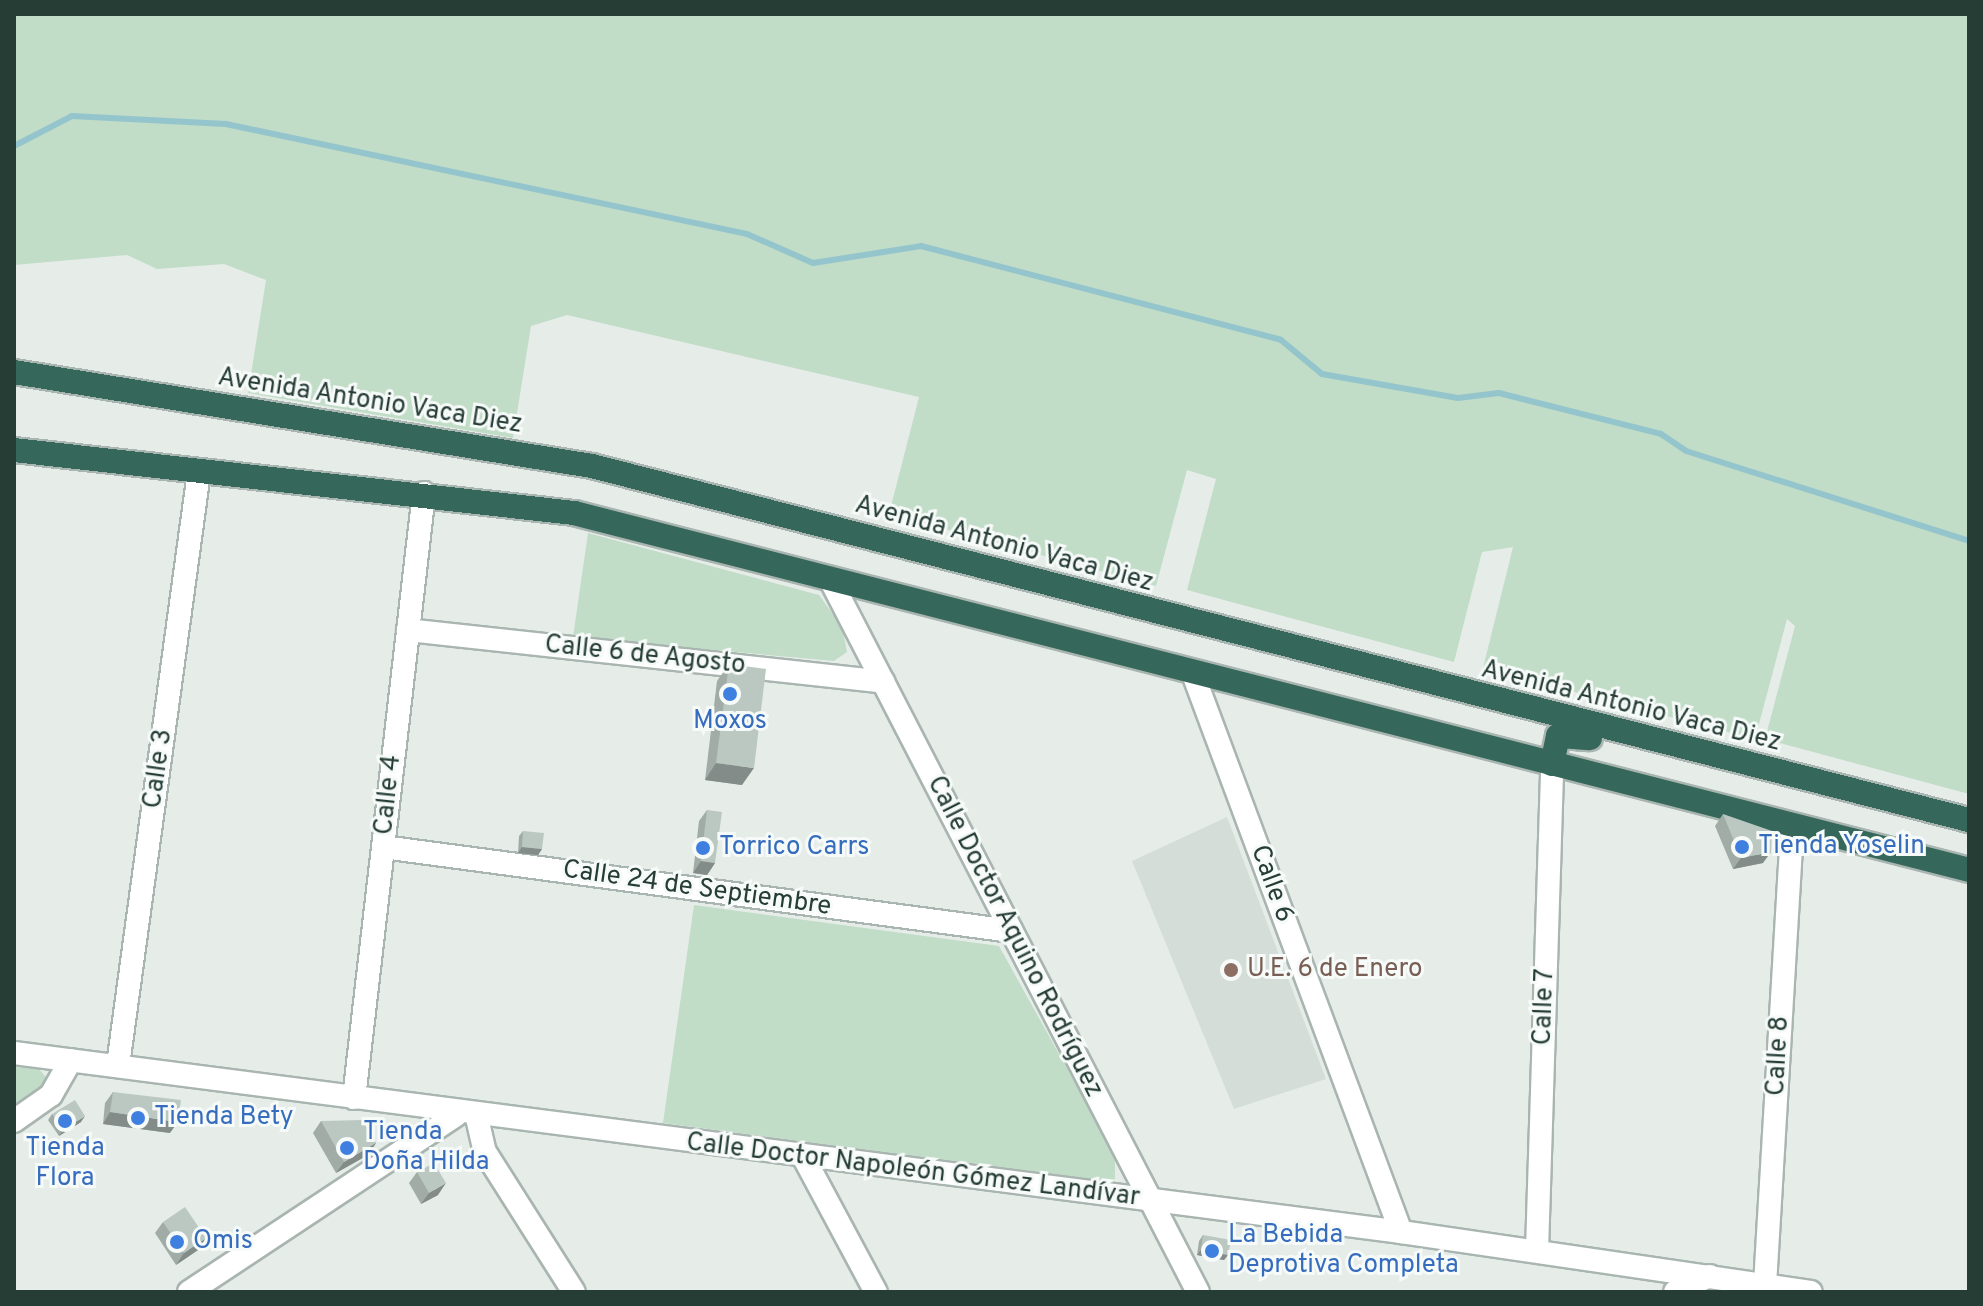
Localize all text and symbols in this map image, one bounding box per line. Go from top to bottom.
street label: Avenida Antonio Vaca Diez [214,362,526,442]
street label: Avenida Antonio Vaca Diez [850,490,1158,600]
street label: Calle 6 de Agosto [543,630,747,682]
street label: Avenida Antonio Vaca Diez [1477,654,1785,760]
marker: Moxos [721,685,739,703]
place label: Moxos [693,706,767,738]
street label: Calle 3 [138,727,180,811]
street label: Calle 4 [369,753,409,837]
street label: Calle Doctor Aquino Rodríguez [919,771,1109,1103]
place label: Tienda Yoselin [1758,831,1926,863]
place label: Torrico Carrs [719,832,869,864]
marker: Tienda Yoselin [1733,838,1751,856]
marker: Torrico Carrs [694,839,712,857]
street label: Calle 6 [1243,841,1299,927]
street label: Calle 24 de Septiembre [561,855,833,923]
place label: U.E. 6 de Enero [1247,954,1422,986]
marker: U.E. 6 de Enero [1222,961,1240,979]
street label: Calle 7 [1528,968,1562,1046]
street label: Calle 8 [1761,1015,1797,1097]
place label: Tienda Bety [154,1102,294,1134]
marker: Tienda Bety [129,1109,147,1127]
marker: Tienda Flora [56,1112,74,1130]
place label: Tienda Doña Hilda [363,1117,490,1178]
street label: Calle Doctor Napoleón Gómez Landívar [684,1128,1142,1214]
place label: Tienda Flora [25,1133,105,1194]
marker: Tienda Doña Hilda [338,1139,356,1157]
place label: La Bebida Deprotiva Completa [1228,1220,1459,1282]
place label: Omis [193,1226,253,1258]
marker: Omis [168,1233,186,1251]
marker: La Bebida Deprotiva Completa [1203,1242,1221,1260]

